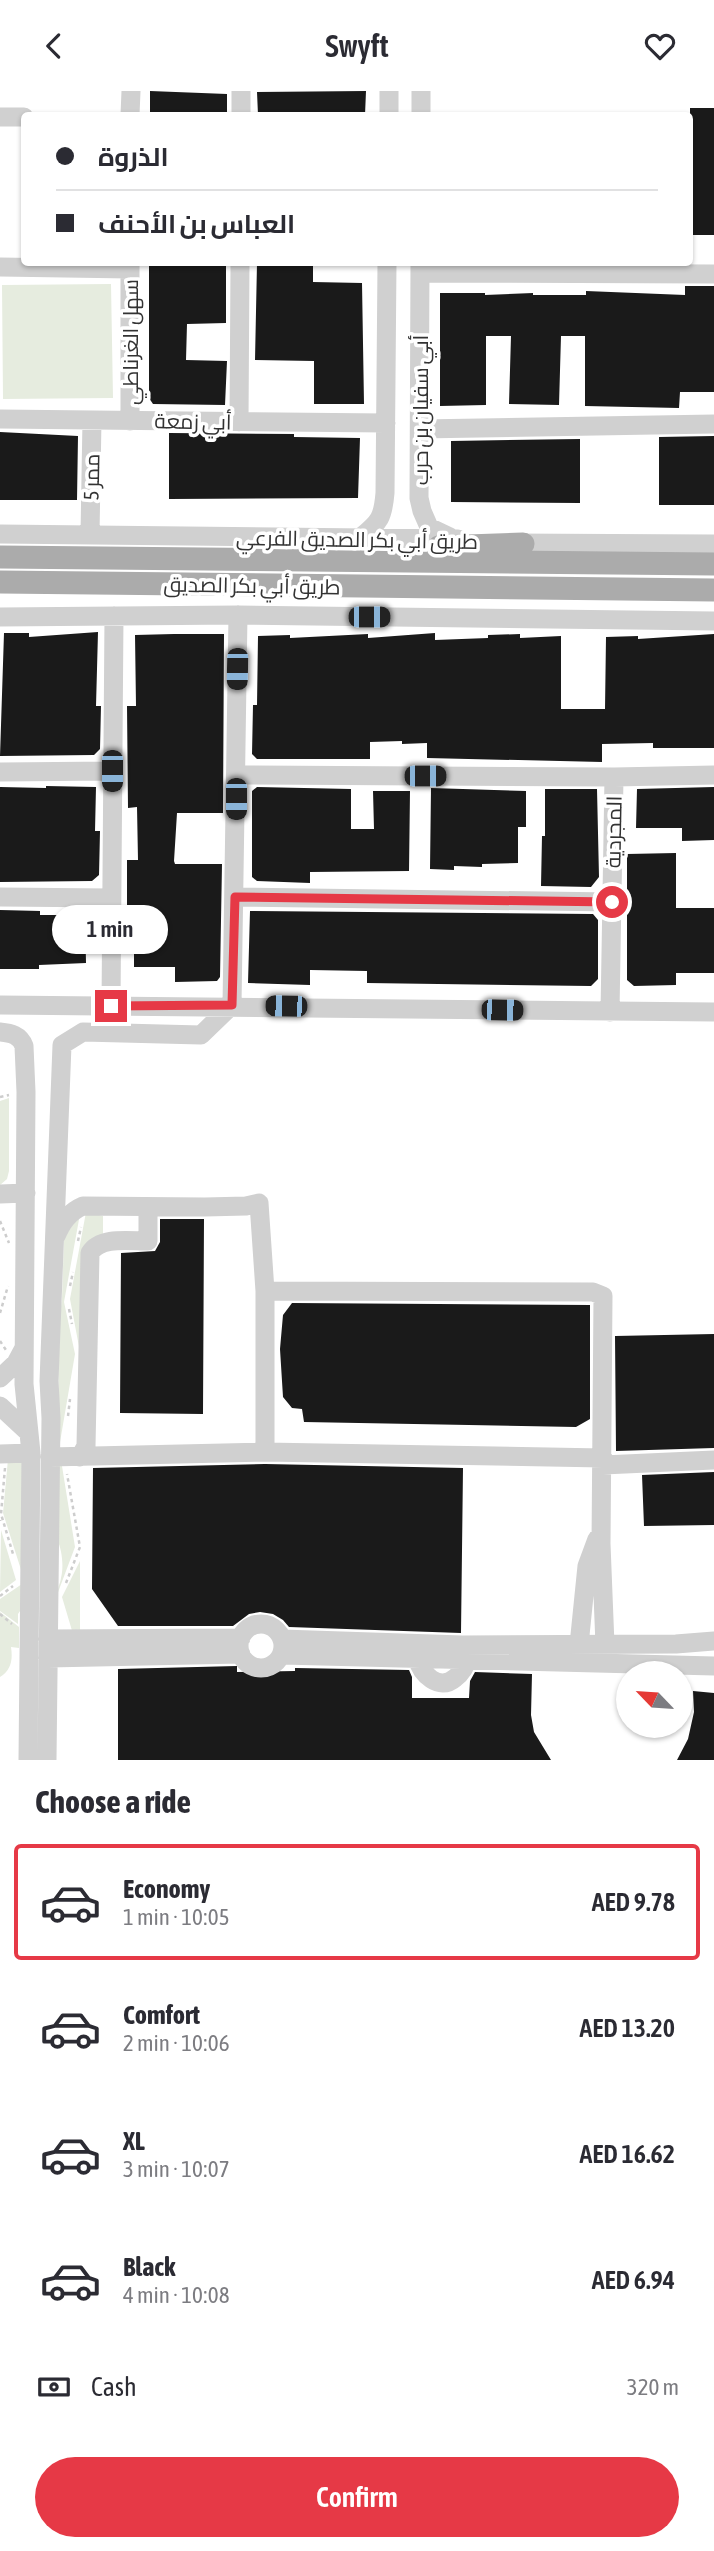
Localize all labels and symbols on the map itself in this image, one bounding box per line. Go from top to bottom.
street label: سهل الغرناطي [118,279,147,405]
street label: أبي سفيان بن حرب [408,335,437,485]
street label: أبي زمعة [154,408,232,439]
street label: ممر 5 [79,453,104,501]
street label: طريق أبي بكر الصديق الفرعي [236,525,478,558]
street label: طريق أبي بكر الصديق [163,571,341,604]
car [349,607,391,628]
car [227,648,248,690]
car [102,750,123,792]
car [405,766,447,787]
car [226,778,247,820]
street label: المجردية [600,796,627,868]
route start [596,886,628,918]
callout: 1 min [53,905,169,953]
route end [95,990,127,1022]
car [265,995,308,1017]
car [481,999,524,1021]
north arrow [616,1661,693,1738]

